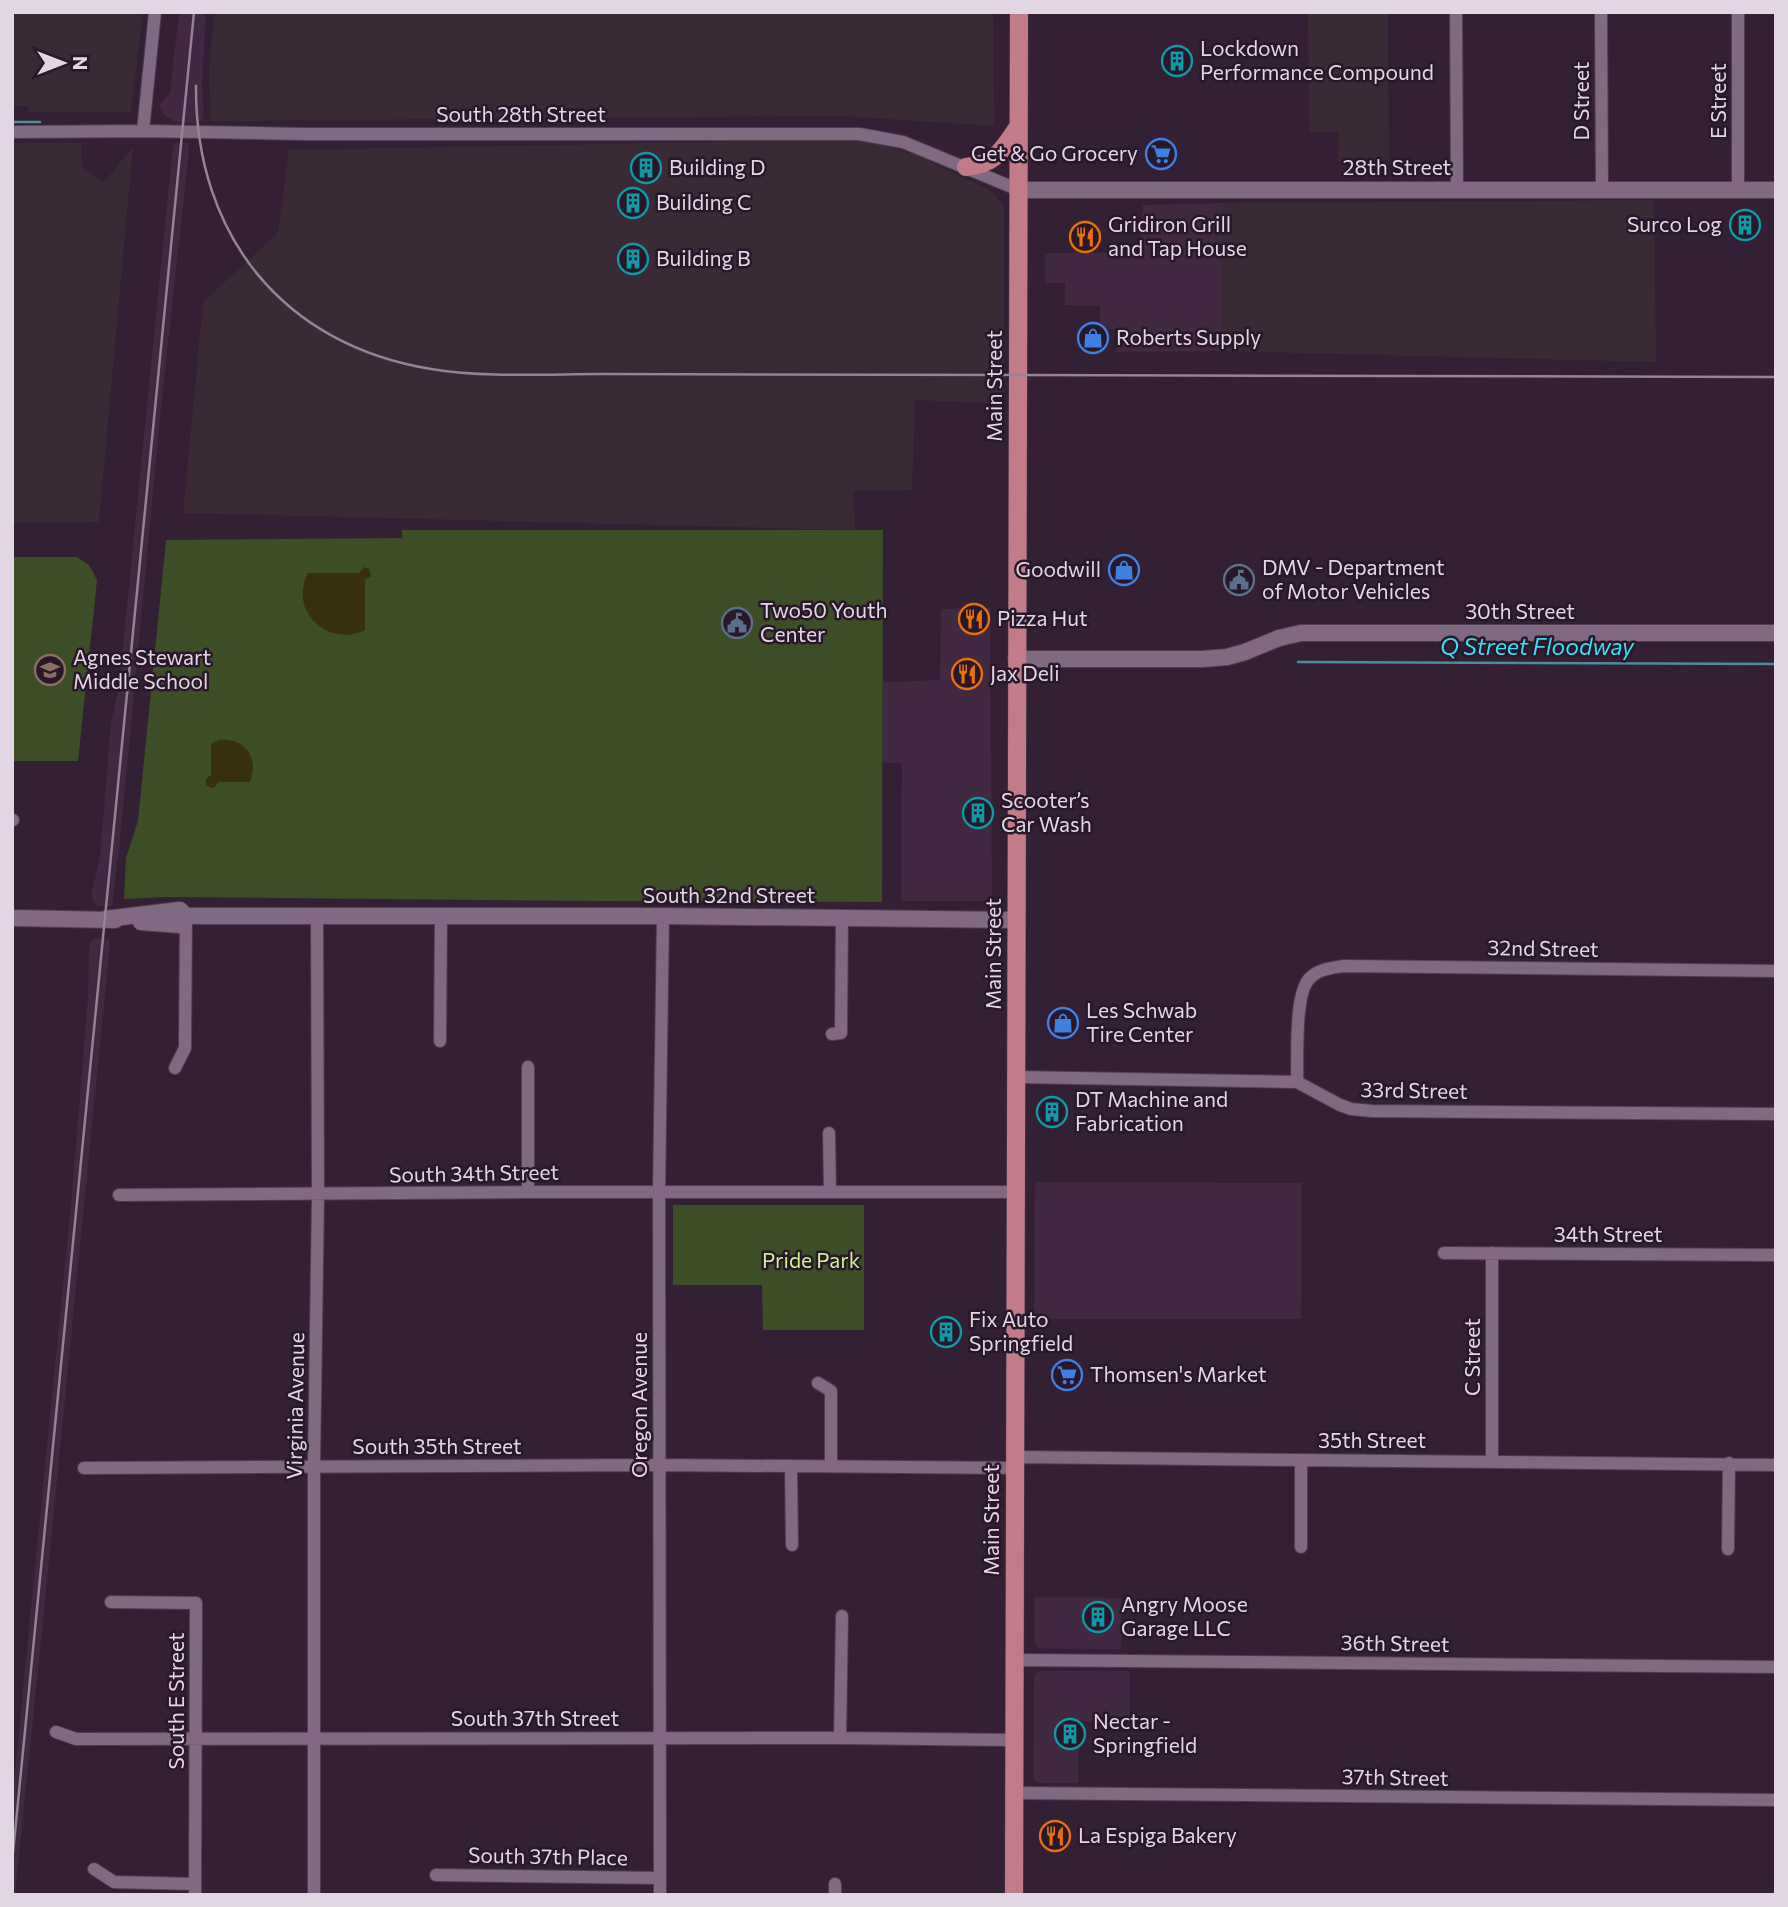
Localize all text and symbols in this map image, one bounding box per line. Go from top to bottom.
north arrow [28,28,98,98]
place label: Lockdown Performance Compound [1200,35,1434,84]
building icon: Lockdown Performance Compound [1160,44,1194,78]
text: N [69,56,92,70]
street label: D Street [1568,62,1593,140]
street label: E Street [1705,63,1730,139]
street label: South 28th Street [436,101,606,126]
supermarket icon: Get & Go Grocery [1144,137,1178,171]
place label: Get & Go Grocery [971,140,1138,165]
building icon: Building D [629,151,663,185]
place label: Building D [669,154,765,179]
street label: 28th Street [1343,154,1451,179]
building icon: Building C [616,186,650,220]
place label: Building C [656,189,751,214]
building icon: Surco Log [1728,208,1762,242]
place label: Gridiron Grill and Tap House [1108,211,1247,260]
place label: Surco Log [1627,211,1722,236]
restaurant icon: Gridiron Grill and Tap House [1068,220,1102,254]
building icon: Building B [616,242,650,276]
place label: Building B [656,245,751,270]
shop icon: Roberts Supply [1076,321,1110,355]
place label: Roberts Supply [1116,324,1261,349]
street label: Main Street [981,330,1006,442]
shop icon: Goodwill [1107,553,1141,587]
place label: DMV - Department of Motor Vehicles [1262,554,1445,603]
place label: Goodwill [1016,556,1101,581]
public building icon: DMV - Department of Motor Vehicles [1222,563,1256,597]
place label: Two50 Youth Center [760,597,888,646]
street label: 30th Street [1465,598,1575,623]
restaurant icon: Pizza Hut [957,602,991,636]
place label: Pizza Hut [997,605,1088,630]
public building icon: Two50 Youth Center [720,606,754,640]
water label: Q Street Floodway [1440,632,1635,660]
place label: Agnes Stewart Middle School [73,644,211,693]
school or university icon: Agnes Stewart Middle School [33,653,67,687]
restaurant icon: Jax Deli [950,657,984,691]
place label: Jax Deli [990,660,1060,685]
place label: Scooter’s Car Wash [1001,787,1092,836]
building icon: Scooter’s Car Wash [961,796,995,830]
street label: South 32nd Street [643,882,815,907]
street label: Main Street [980,898,1005,1010]
street label: 32nd Street [1487,934,1599,961]
place label: Les Schwab Tire Center [1086,997,1197,1046]
shop icon: Les Schwab Tire Center [1046,1006,1080,1040]
street label: 33rd Street [1360,1076,1468,1103]
place label: DT Machine and Fabrication [1075,1086,1228,1135]
building icon: DT Machine and Fabrication [1035,1095,1069,1129]
street label: South 34th Street [389,1159,559,1186]
street label: 34th Street [1554,1221,1662,1246]
park label: Pride Park [762,1247,860,1272]
place label: Fix Auto Springfield [969,1306,1073,1355]
building icon: Fix Auto Springfield [929,1315,963,1349]
street label: C Street [1459,1318,1484,1396]
street label: Virginia Avenue [281,1332,308,1480]
street label: Oregon Avenue [626,1332,651,1478]
supermarket icon: Thomsen's Market [1050,1358,1084,1392]
place label: Thomsen's Market [1090,1361,1267,1386]
street label: 35th Street [1318,1427,1426,1452]
street label: South 35th Street [352,1433,522,1458]
street label: Main Street [978,1464,1003,1576]
place label: Angry Moose Garage LLC [1121,1591,1248,1640]
building icon: Angry Moose Garage LLC [1081,1600,1115,1634]
street label: 36th Street [1340,1629,1450,1656]
street label: South E Street [163,1632,188,1770]
street label: South 37th Street [451,1705,619,1730]
place label: Nectar - Springfield [1093,1708,1197,1757]
building icon: Nectar - Springfield [1053,1717,1087,1751]
street label: 37th Street [1341,1763,1449,1790]
restaurant icon: La Espiga Bakery [1038,1819,1072,1853]
place label: La Espiga Bakery [1078,1822,1237,1847]
street label: South 37th Place [468,1842,628,1869]

